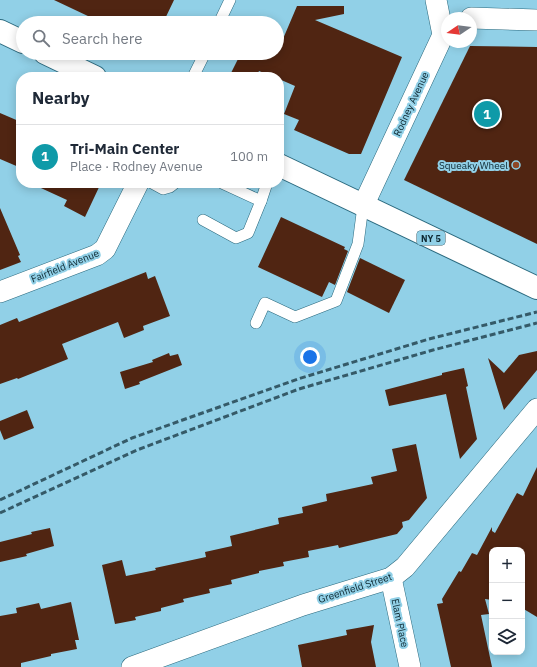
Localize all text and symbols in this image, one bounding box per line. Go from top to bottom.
north arrow [441,12,477,48]
search box [16,16,284,60]
icon: search [30,27,52,49]
text: Search here [62,29,142,48]
street label: Rodney Avenue [390,69,432,138]
text: Nearby [32,87,90,109]
pin: 1 [474,99,500,129]
text: Tri-Main Center [70,139,179,158]
text: 1 [41,148,49,165]
text: 100 m [230,148,268,165]
text: Place · Rodney Avenue [70,158,203,175]
place label: Squeaky Wheel [439,159,508,172]
marker: Squeaky Wheel [511,160,521,170]
road number: NY 5 [417,231,445,245]
street label: Fairfield Avenue [29,246,101,286]
your location [300,347,320,367]
map controls [489,547,525,655]
button: + [489,547,525,583]
street label: Greenfield Street [317,570,394,606]
button: − [489,583,525,619]
street label: Elam Place [388,597,412,649]
button: layers [489,619,525,655]

